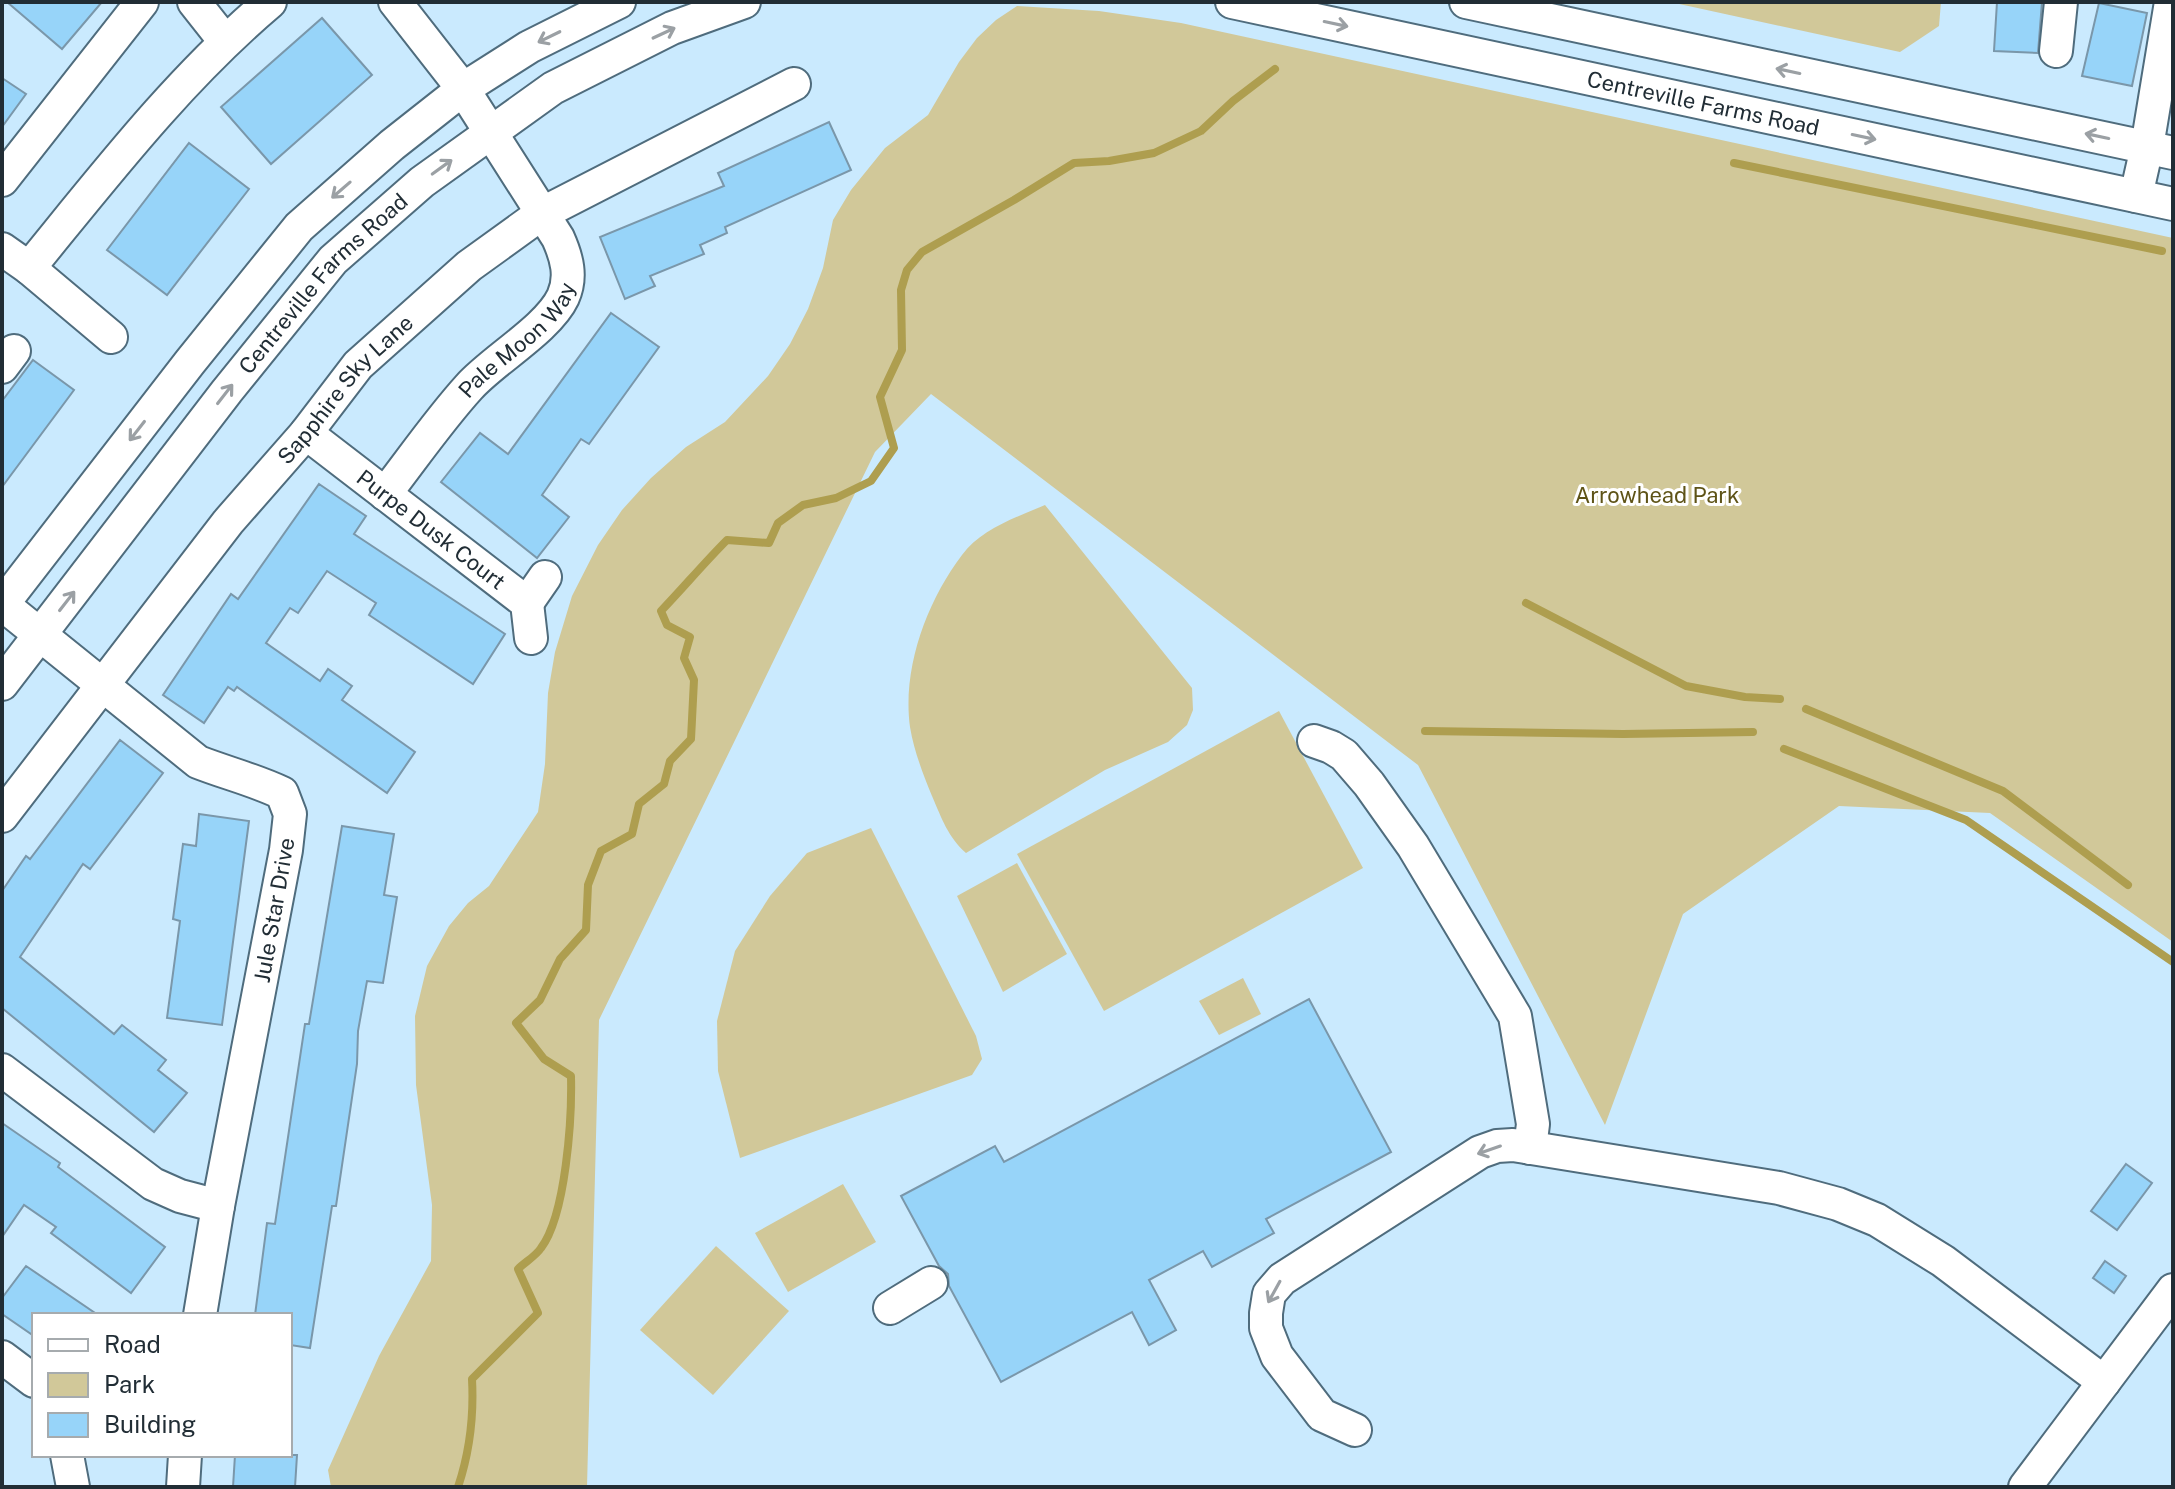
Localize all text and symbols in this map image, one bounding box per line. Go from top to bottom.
one-way arrow [1322,17,1348,32]
one-way arrow [652,24,676,39]
one-way arrow [538,29,562,45]
one-way arrow [1775,62,1801,77]
street label: Centreville Farms Road [1585,66,1822,141]
one-way arrow [2085,128,2110,143]
one-way arrow [1850,130,1876,145]
one-way arrow [431,158,453,175]
one-way arrow [331,181,351,199]
street label: Centreville Farms Road [233,188,413,379]
street label: Pale Moon Way [453,279,580,403]
street label: Sapphire Sky Lane [272,309,418,469]
one-way arrow [217,384,234,405]
one-way arrow [128,420,145,441]
street label: Purpe Dusk Court [352,464,511,595]
park label: Arrowhead Park [1575,482,1739,508]
one-way arrow [59,591,76,612]
street label: Jule Star Drive [248,835,300,985]
one-way arrow [1477,1144,1502,1159]
one-way arrow [1266,1280,1282,1303]
legend [32,1313,292,1457]
text: Road [104,1330,161,1358]
text: Park [104,1370,155,1398]
text: Building [104,1410,196,1438]

